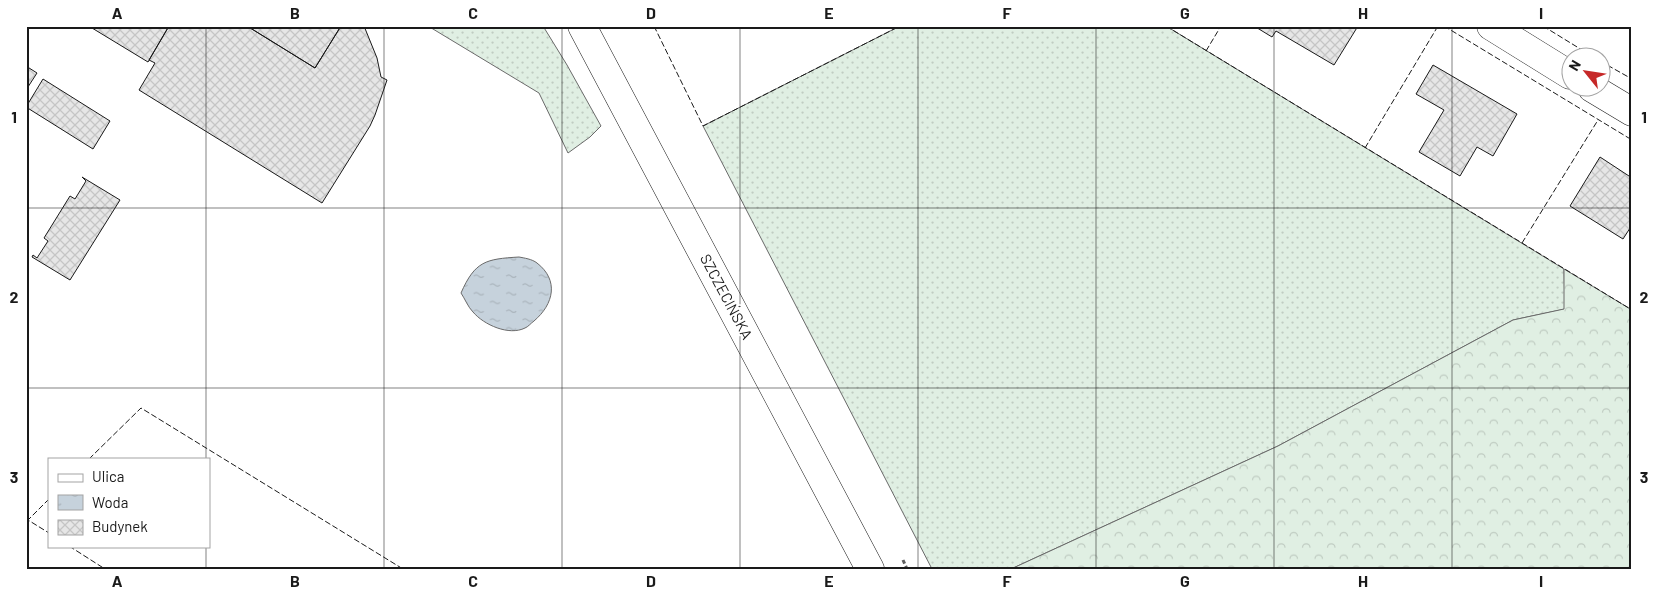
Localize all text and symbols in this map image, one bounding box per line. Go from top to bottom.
text: A [112,3,123,22]
text: B [290,3,300,22]
text: C [468,3,478,22]
text: D [646,3,656,22]
text: E [824,3,834,22]
text: F [1003,3,1012,22]
text: G [1180,3,1190,22]
text: H [1358,3,1368,22]
text: I [1539,3,1543,22]
north arrow [1560,48,1610,98]
text: N [1565,57,1584,74]
text: 1 [11,107,17,126]
text: 1 [1641,107,1647,126]
street label: SZCZECIŃSKA [697,251,757,342]
text: 2 [10,287,19,306]
text: 2 [1640,287,1649,306]
legend [48,458,210,548]
text: 3 [10,467,18,486]
text: Ulica [92,467,124,485]
text: 3 [1640,467,1648,486]
text: Woda [92,493,128,511]
text: Budynek [92,517,148,535]
text: A [112,571,123,590]
text: B [290,571,300,590]
text: C [468,571,478,590]
text: D [646,571,656,590]
text: E [824,571,834,590]
text: F [1003,571,1012,590]
text: G [1180,571,1190,590]
text: H [1358,571,1368,590]
text: I [1539,571,1543,590]

